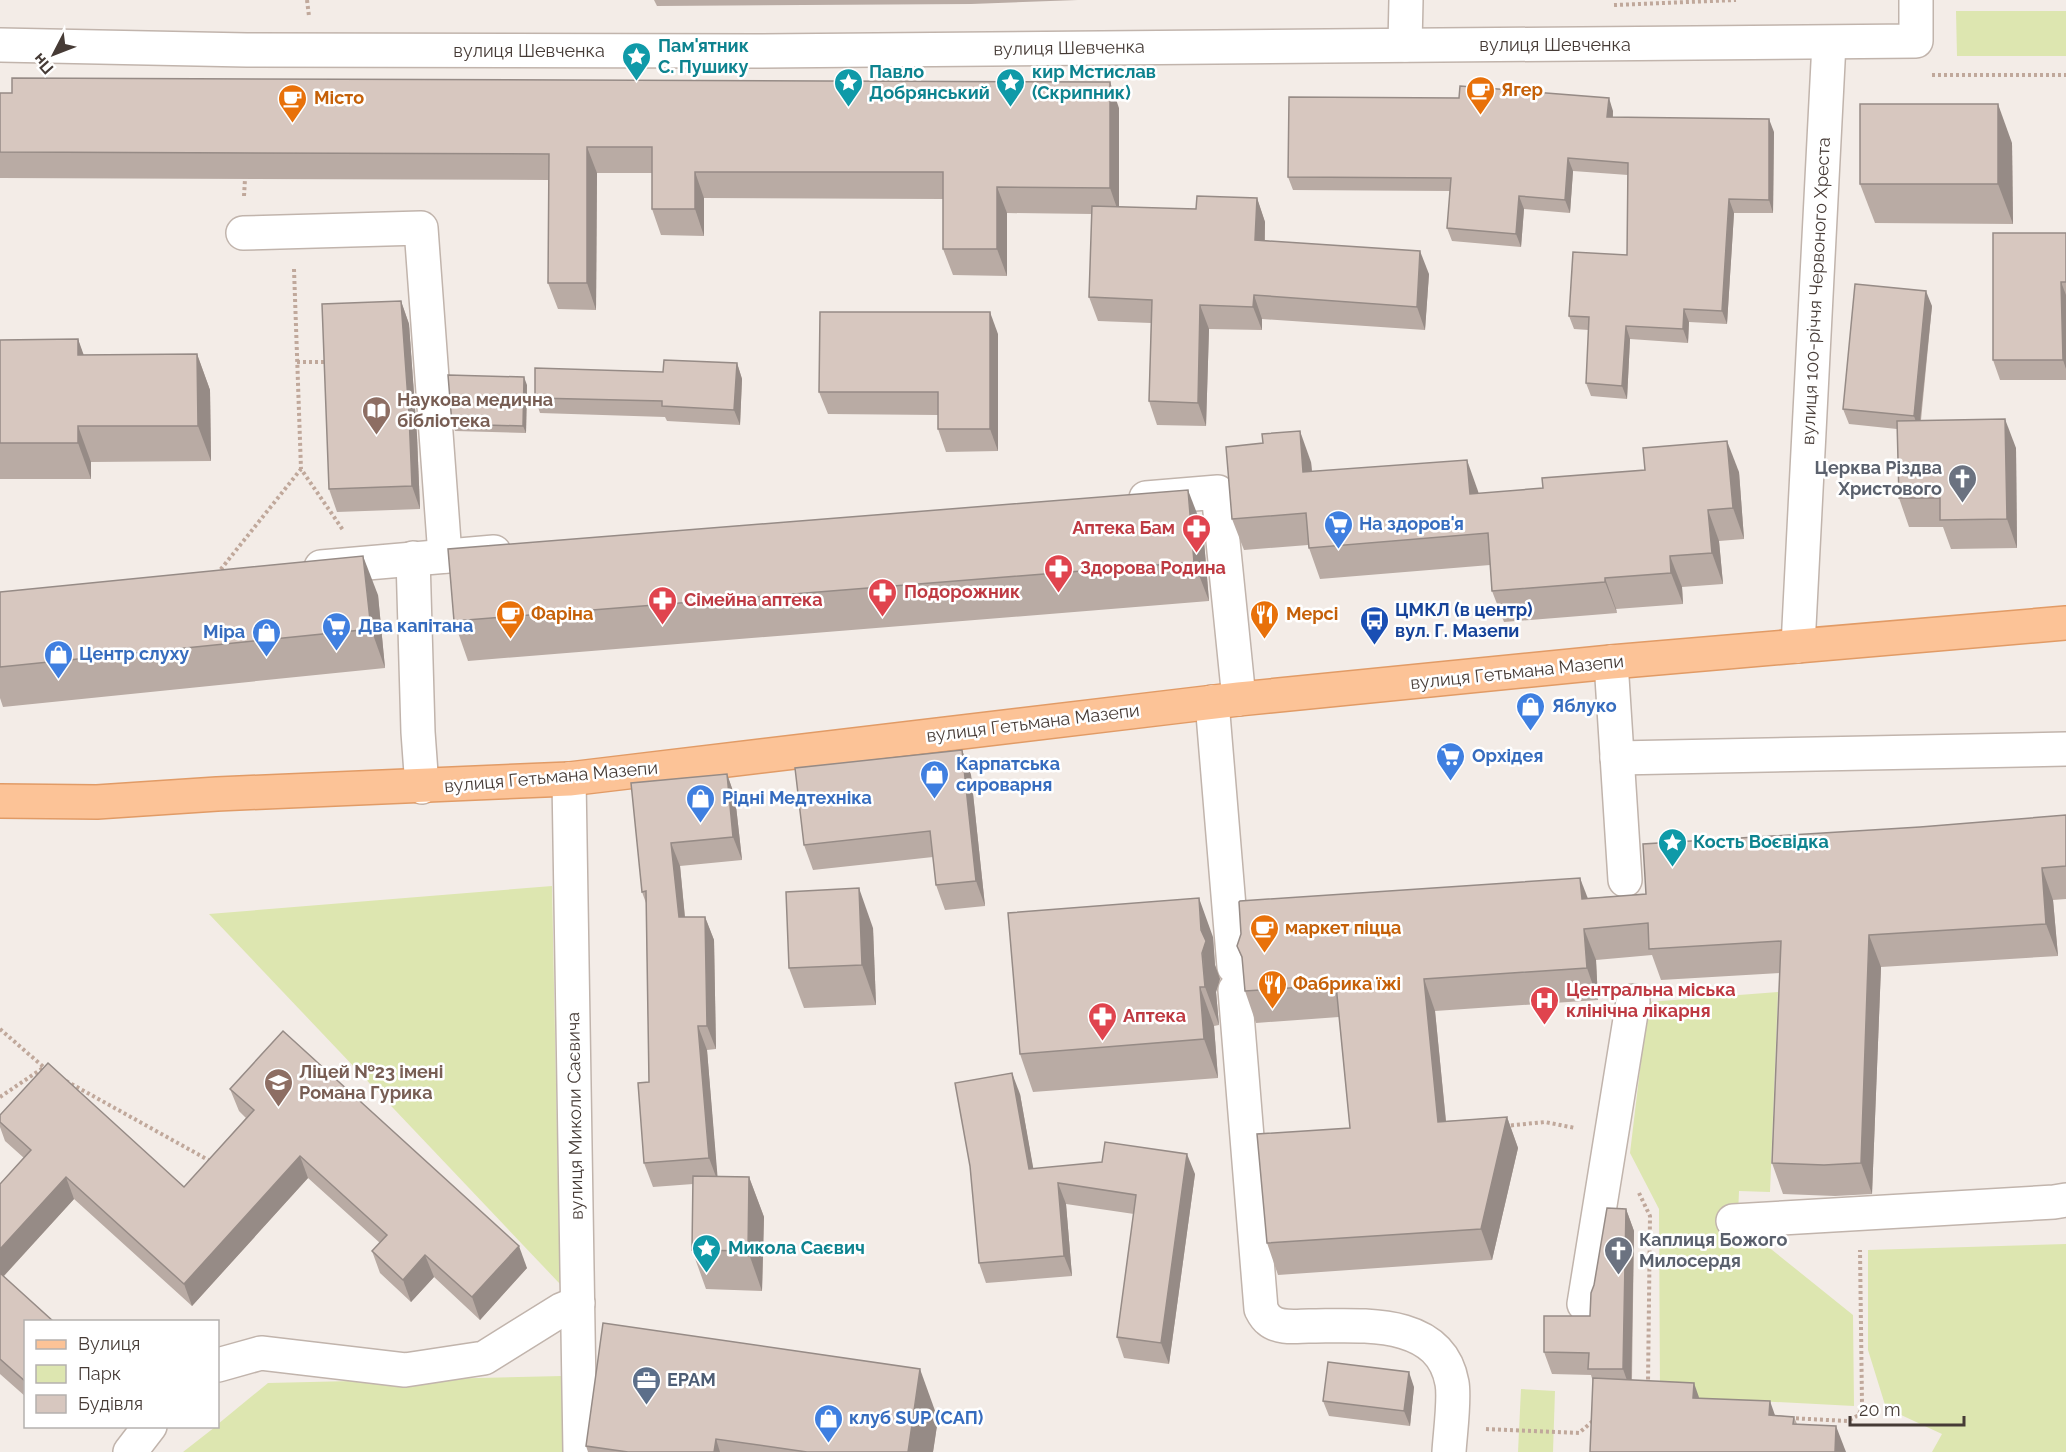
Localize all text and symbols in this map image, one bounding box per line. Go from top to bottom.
north arrow [24,24,84,84]
street label: вулиця Шевченка [1479,34,1631,55]
place label: Пам'ятник С. Пушику [658,35,749,77]
street label: вулиця Шевченка [993,36,1145,59]
street label: вулиця Шевченка [453,40,605,61]
place icon: Пам'ятник С. Пушику [621,40,653,82]
text: Пн [29,49,57,78]
place label: Павло Добрянський [869,61,990,103]
place label: кир Мстислав (Скрипник) [1032,61,1156,103]
place icon: Павло Добрянський [832,66,864,108]
place icon: кир Мстислав (Скрипник) [995,66,1027,108]
cafe icon: Ягер [1464,74,1496,116]
place label: Ягер [1501,79,1543,100]
cafe icon: Місто [277,82,309,124]
place label: Місто [314,87,364,108]
street label: вулиця 100-річчя Червоного Хреста [1797,137,1834,445]
place label: Наукова медична бібліотека [397,389,553,431]
library icon: Наукова медична бібліотека [360,394,392,436]
place label: Церква Різдва Христового [1814,457,1942,499]
church icon: Церква Різдва Христового [1947,462,1979,504]
supermarket icon: На здоров'я [1322,508,1354,550]
pharmacy icon: Аптека Бам [1180,512,1212,554]
place label: На здоров'я [1359,513,1464,534]
place label: Аптека Бам [1072,517,1175,538]
pharmacy icon: Здорова Родина [1043,552,1075,594]
place label: Здорова Родина [1080,557,1226,578]
pharmacy icon: Подорожник [867,576,899,618]
place label: Подорожник [904,581,1020,602]
pharmacy icon: Сімейна аптека [647,584,679,626]
place label: Сімейна аптека [684,589,823,610]
cafe icon: Фаріна [494,598,526,640]
restaurant icon: Мерсі [1249,598,1281,640]
place label: ЦМКЛ (в центр) вул. Г. Мазепи [1395,599,1532,641]
place label: Фаріна [531,603,593,624]
place label: Мерсі [1286,603,1338,624]
bus stop icon: ЦМКЛ (в центр) вул. Г. Мазепи [1358,604,1390,646]
supermarket icon: Два капітана [321,610,353,652]
place label: Два капітана [358,615,473,636]
shop icon: Міра [250,616,282,658]
place label: Міра [203,621,245,642]
shop icon: Центр слуху [42,638,74,680]
place label: Центр слуху [79,643,189,664]
street label: вулиця Гетьмана Мазепи [1409,650,1625,693]
shop icon: Яблуко [1515,690,1547,732]
place label: Яблуко [1552,695,1617,716]
street label: вулиця Гетьмана Мазепи [925,699,1141,746]
supermarket icon: Орхідея [1435,740,1467,782]
place label: Орхідея [1472,745,1543,766]
place label: Карпатська сироварня [956,753,1060,795]
street label: вулиця Гетьмана Мазепи [443,757,659,796]
shop icon: Карпатська сироварня [919,758,951,800]
shop icon: Рідні Медтехніка [685,782,717,824]
place label: Рідні Медтехніка [722,787,872,808]
place icon: Кость Воєвідка [1656,826,1688,868]
place label: Кость Воєвідка [1693,831,1829,852]
cafe icon: маркет піцца [1248,912,1280,954]
place label: маркет піцца [1285,917,1401,938]
restaurant icon: Фабрика їжі [1256,968,1288,1010]
place label: Фабрика їжі [1293,973,1401,994]
place label: Центральна міська клінічна лікарня [1566,979,1736,1021]
hospital icon: Центральна міська клінічна лікарня [1529,984,1561,1026]
pharmacy icon: Аптека [1086,1000,1118,1042]
place label: Аптека [1123,1005,1186,1026]
street label: вулиця Миколи Саєвича [562,1012,587,1220]
place label: Ліцей №23 імені Романа Гурика [299,1061,443,1103]
school or university icon: Ліцей №23 імені Романа Гурика [262,1066,294,1108]
place label: Каплиця Божого Милосердя [1639,1229,1787,1271]
place icon: Микола Саєвич [691,1232,723,1274]
church icon: Каплиця Божого Милосердя [1602,1234,1634,1276]
place label: Микола Саєвич [728,1237,865,1258]
legend [24,1320,219,1428]
text: Вулиця [78,1333,140,1354]
text: Парк [78,1363,121,1384]
office icon: EPAM [630,1364,662,1406]
place label: EPAM [667,1369,716,1390]
scale bar [1850,1389,1964,1427]
text: Будівля [78,1393,143,1414]
text: 20 m [1859,1399,1901,1420]
shop icon: клуб SUP (САП) [812,1402,844,1444]
place label: клуб SUP (САП) [849,1407,983,1428]

